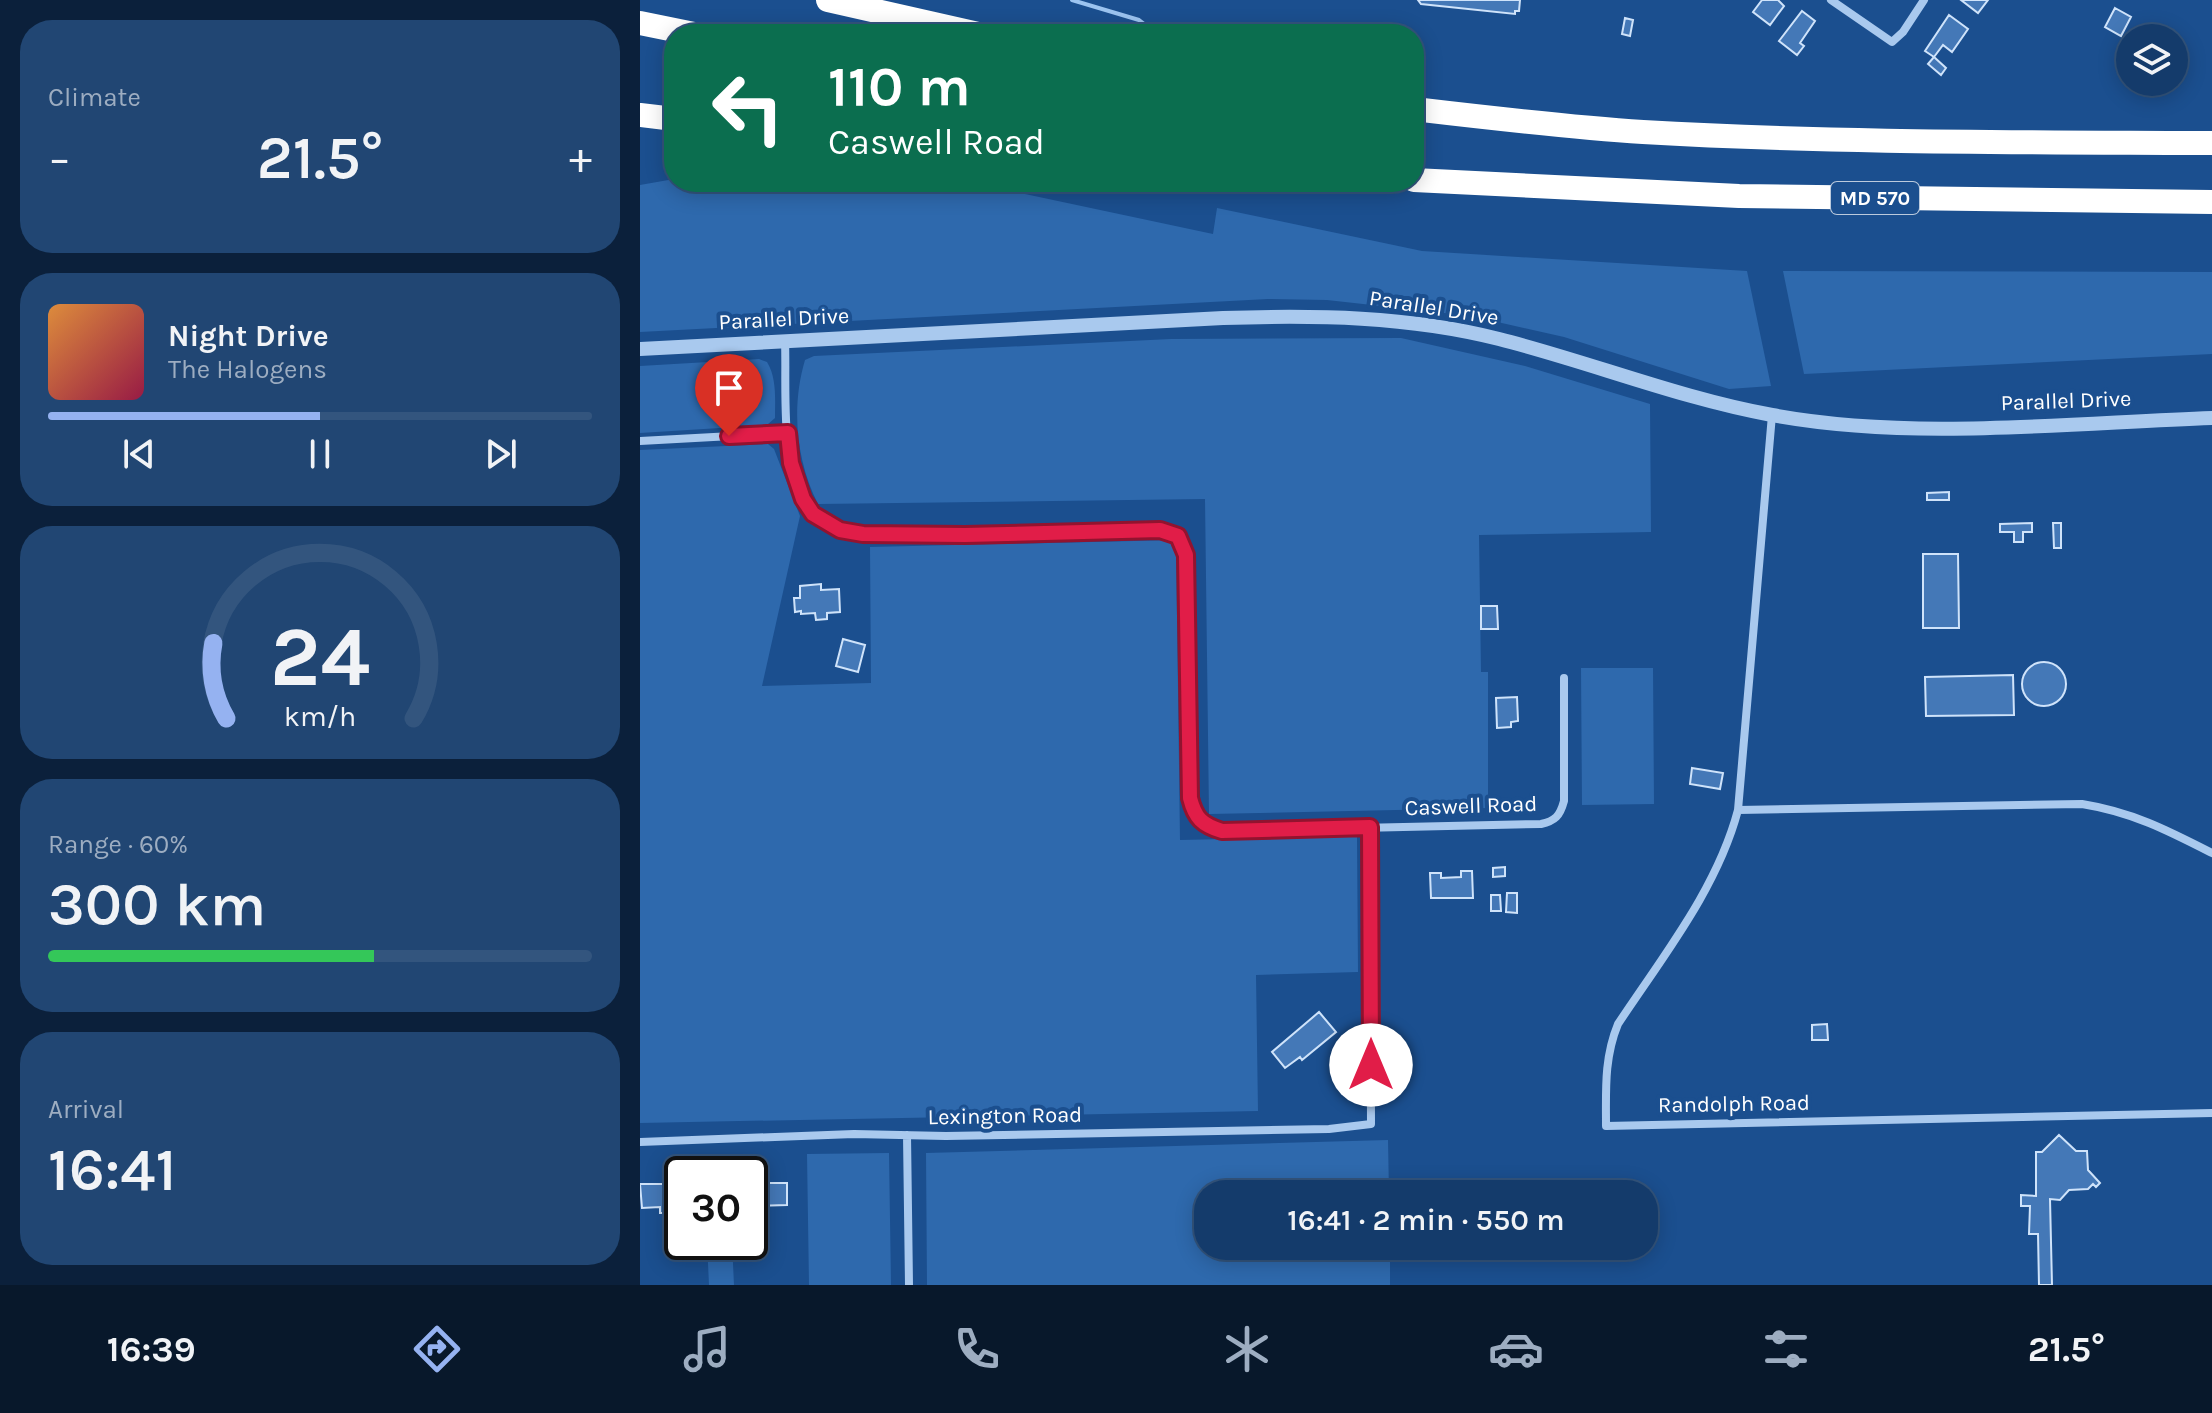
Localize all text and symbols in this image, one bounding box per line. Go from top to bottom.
map controls [2116,24,2188,96]
button: layers [2116,24,2188,96]
text: 110 m [828,54,971,119]
icon: left [696,56,800,160]
text: Climate [48,82,141,113]
text: Caswell Road [828,121,1045,163]
text: 21.5° [257,123,383,193]
text: − [48,133,71,184]
text: + [569,133,592,184]
road number: MD 570 [1831,182,1919,214]
street label: Parallel Drive [1367,285,1501,331]
street label: Parallel Drive [718,303,850,335]
text: Night Drive [168,318,329,354]
text: The Halogens [168,354,327,385]
pin [695,354,763,436]
icon: arrive [707,366,751,410]
street label: Parallel Drive [2000,386,2132,416]
icon: previous [117,432,161,476]
icon: pause [298,432,342,476]
icon: next [479,432,523,476]
text: 24 [270,608,370,705]
text: km/h [284,700,356,733]
street label: Caswell Road [1404,791,1538,821]
text: Range · 60% [48,829,188,860]
text: 300 km [48,870,266,940]
position arrow [1329,1023,1413,1107]
street label: Randolph Road [1658,1090,1810,1118]
text: Arrival [48,1094,124,1125]
street label: Lexington Road [928,1102,1082,1130]
text: 16:41 [48,1135,176,1205]
speed limit sign: 30 [664,1156,768,1260]
text: 16:41 · 2 min · 550 m [1287,1202,1565,1238]
icon: directions [409,1321,465,1377]
icon: music [679,1321,735,1377]
icon: phone [949,1321,1005,1377]
icon: climate [1219,1321,1275,1377]
icon: car [1488,1321,1544,1377]
icon: filters [1758,1321,1814,1377]
text: 16:39 [107,1328,196,1370]
text: 21.5° [2028,1328,2105,1370]

